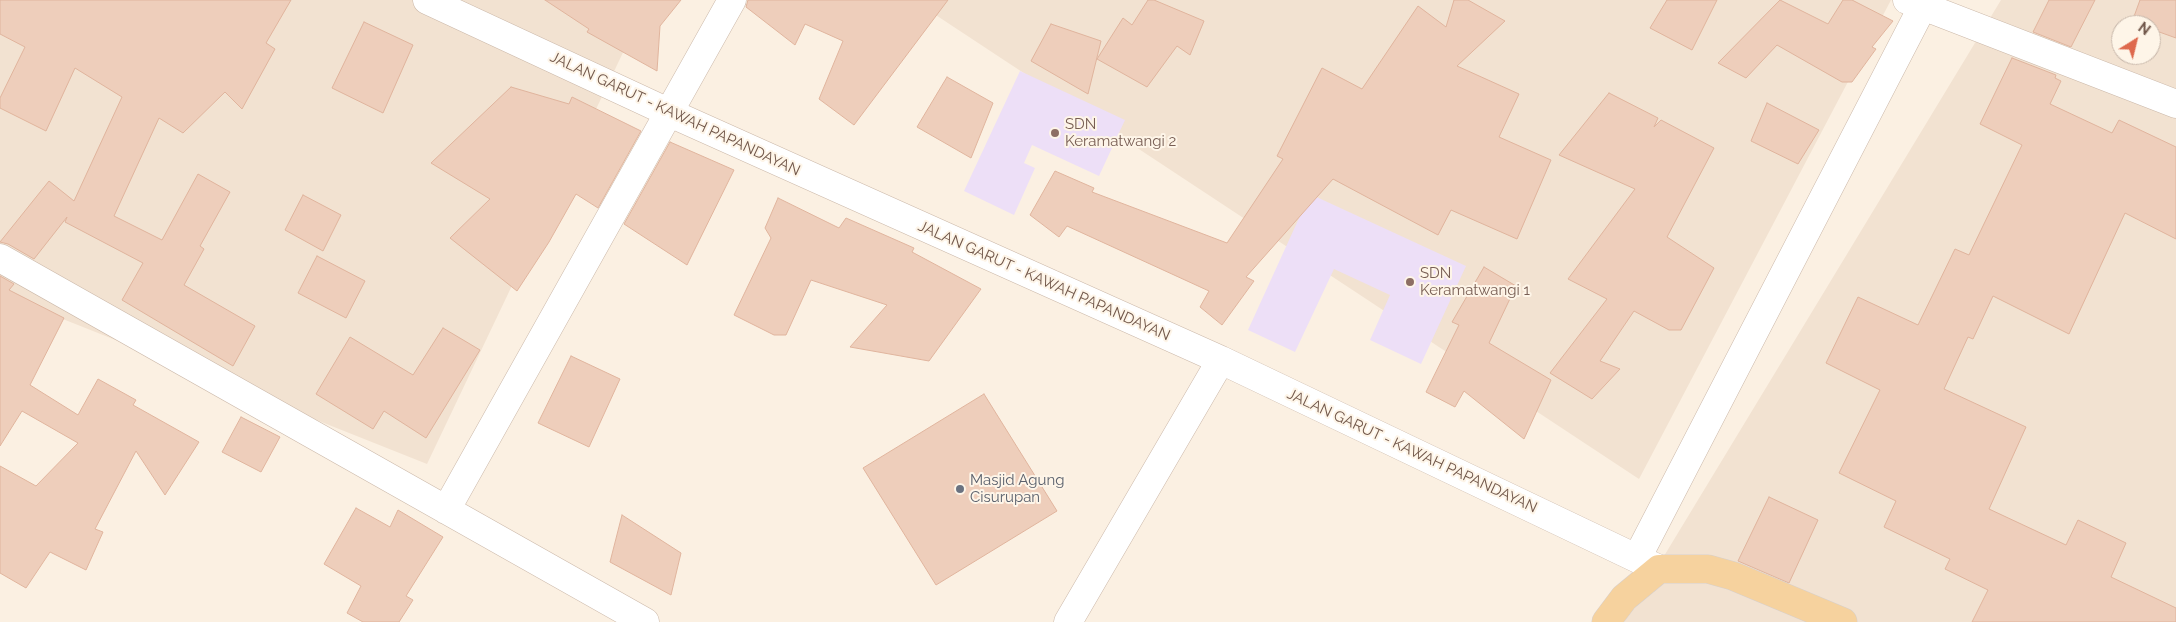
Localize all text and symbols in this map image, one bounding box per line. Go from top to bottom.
north arrow [2111,15,2161,65]
text: N [2135,19,2153,38]
street label: JALAN GARUT - KAWAH PAPANDAYAN [547,48,803,180]
place label: SDN Keramatwangi 2 [1065,115,1176,150]
marker: SDN Keramatwangi 2 [1049,127,1061,139]
street label: JALAN GARUT - KAWAH PAPANDAYAN [915,217,1173,345]
place label: SDN Keramatwangi 1 [1420,264,1530,299]
marker: SDN Keramatwangi 1 [1404,276,1416,288]
street label: JALAN GARUT - KAWAH PAPANDAYAN [1284,385,1540,517]
place label: Masjid Agung Cisurupan [970,471,1064,506]
marker: Masjid Agung Cisurupan [954,483,966,495]

